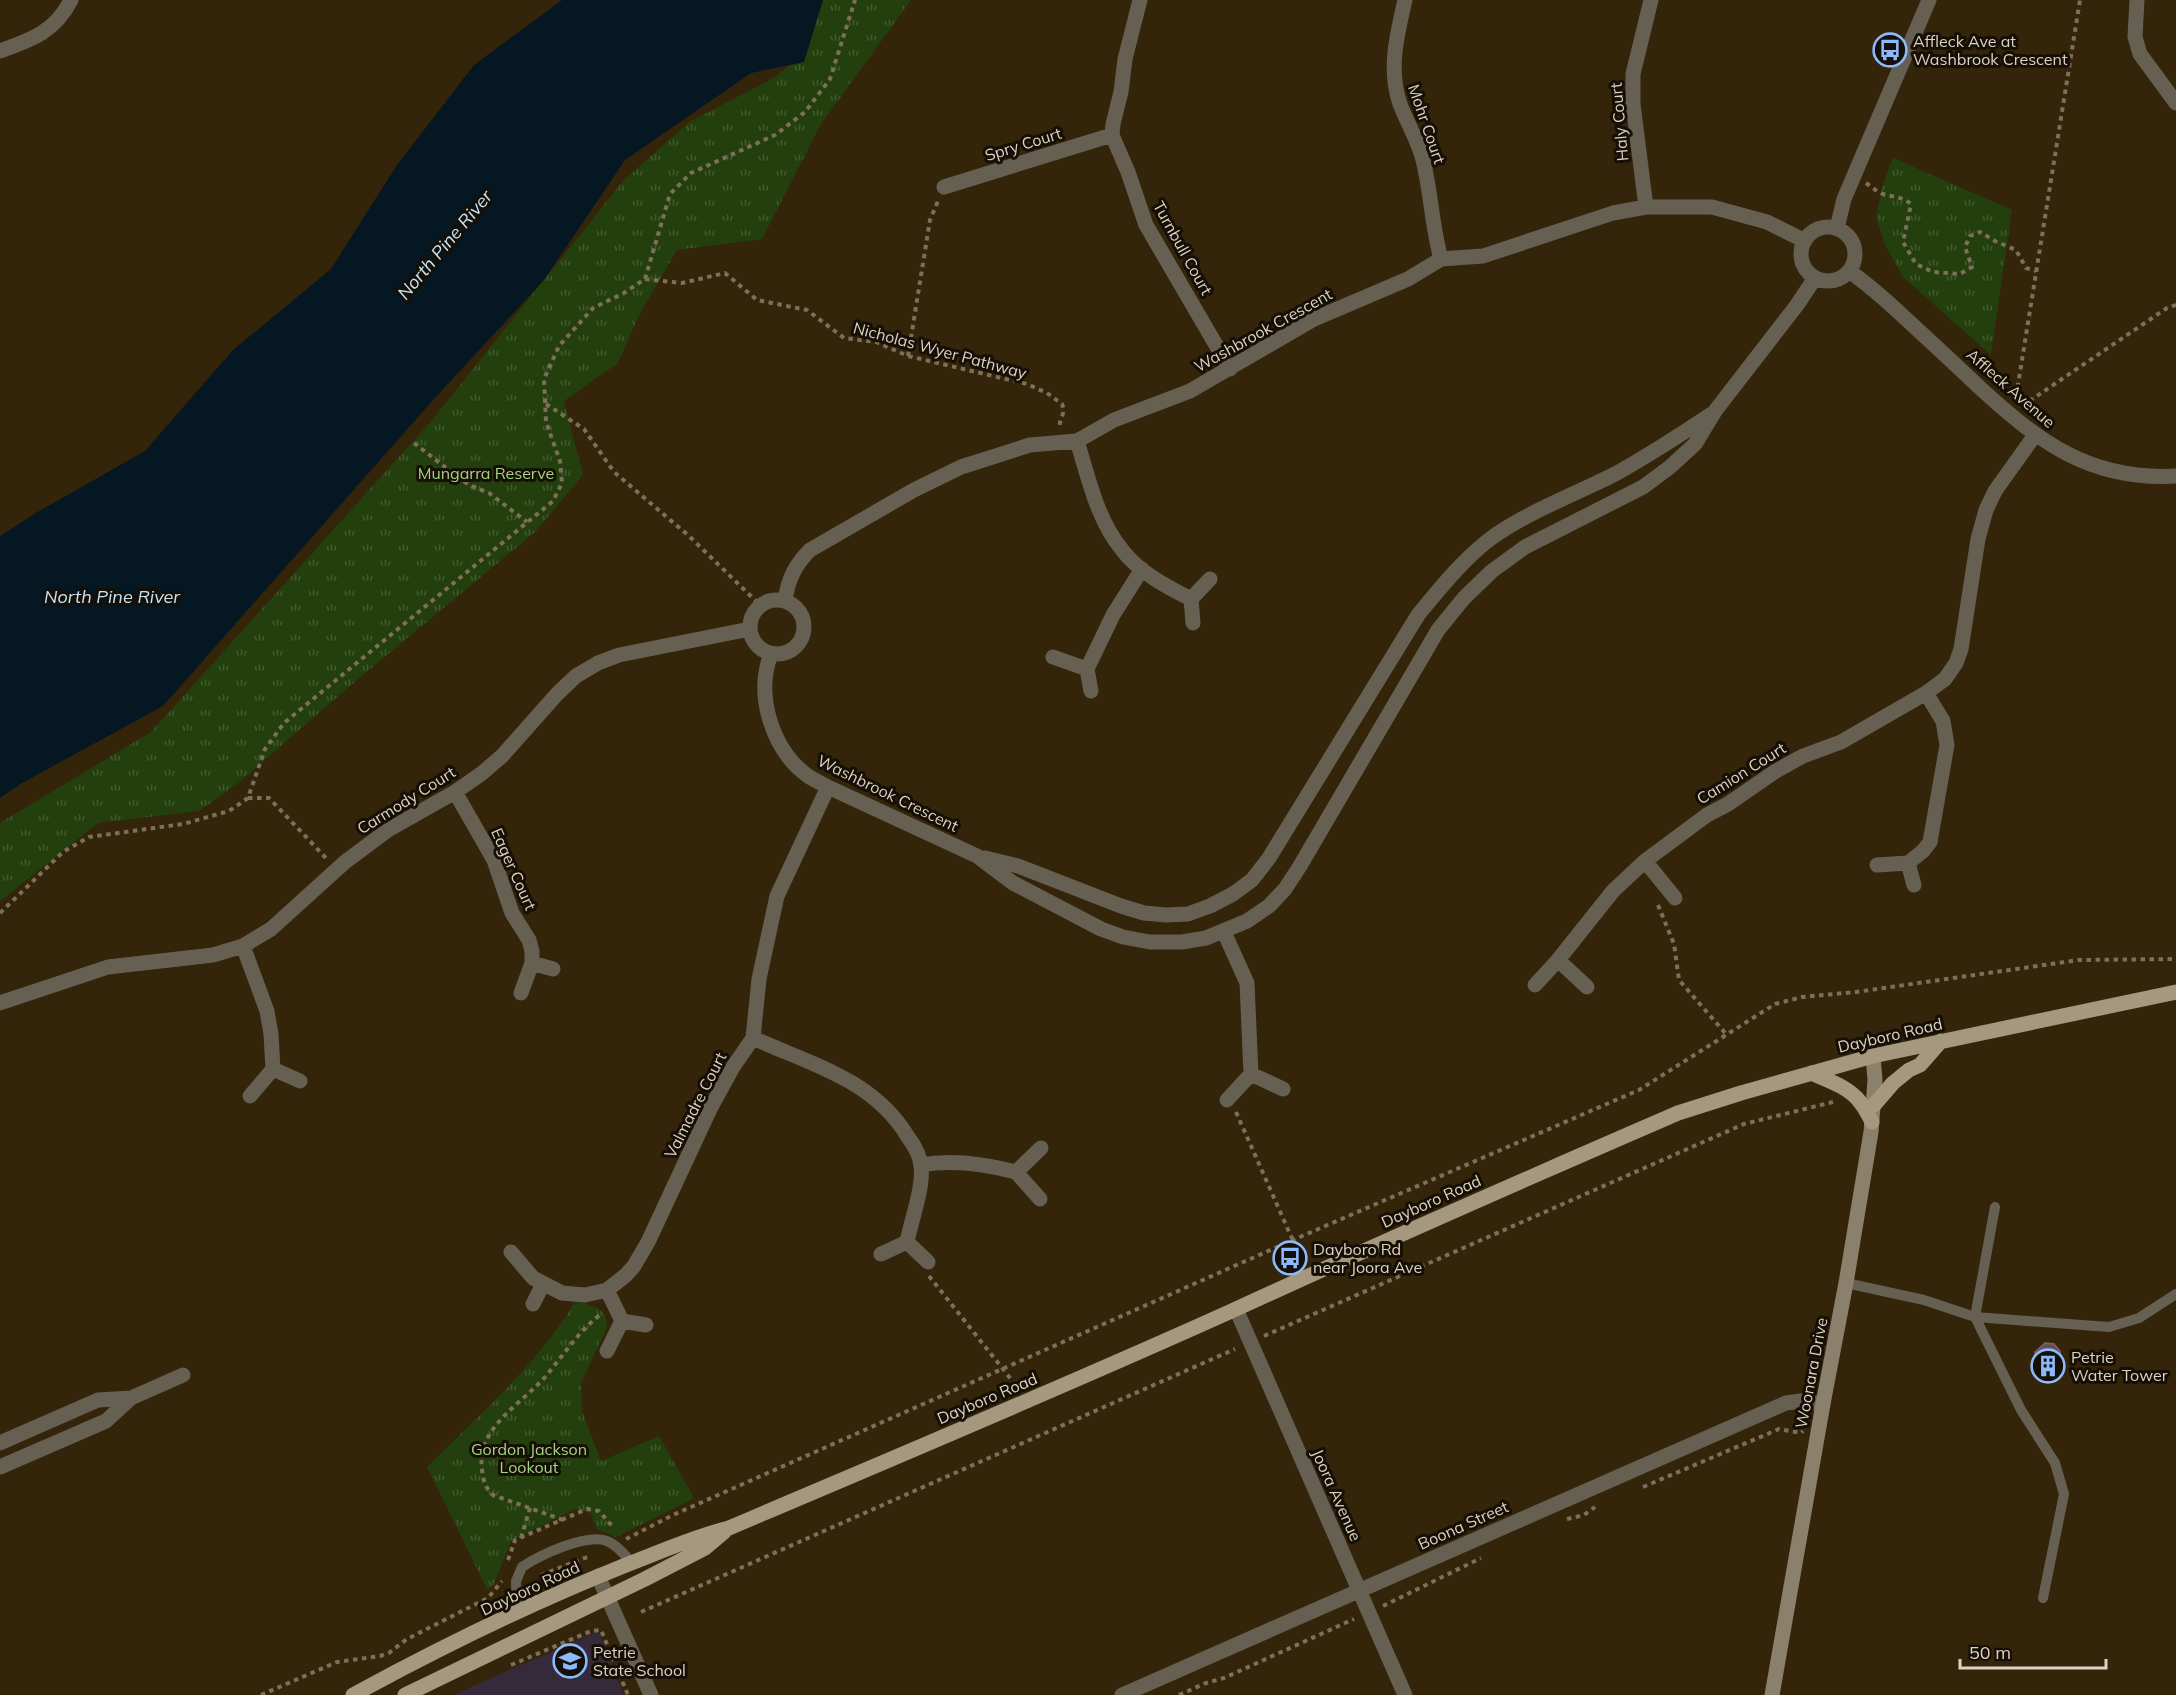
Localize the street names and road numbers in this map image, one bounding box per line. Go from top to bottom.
street label: Haly Court [1606,81,1632,162]
street label: Mohr Court [1404,82,1450,167]
street label: Spry Court [982,123,1064,165]
street label: Turnbull Court [1149,198,1217,299]
street label: Washbrook Crescent [1191,284,1336,376]
street label: Nicholas Wyer Pathway [851,317,1029,383]
street label: Affleck Avenue [1963,344,2059,432]
street label: Camion Court [1693,737,1790,808]
street label: Washbrook Crescent [814,750,962,836]
street label: Carmody Court [353,762,459,838]
street label: Eager Court [487,825,541,914]
street label: Dayboro Road [1836,1013,1944,1057]
street label: Valmadre Court [660,1048,730,1161]
street label: Dayboro Road [1378,1170,1484,1232]
street label: Woonara Drive [1790,1316,1832,1430]
street label: Dayboro Road [934,1368,1040,1428]
street label: Joora Avenue [1308,1446,1366,1544]
street label: Boona Street [1415,1496,1512,1554]
street label: Dayboro Road [477,1556,583,1620]

